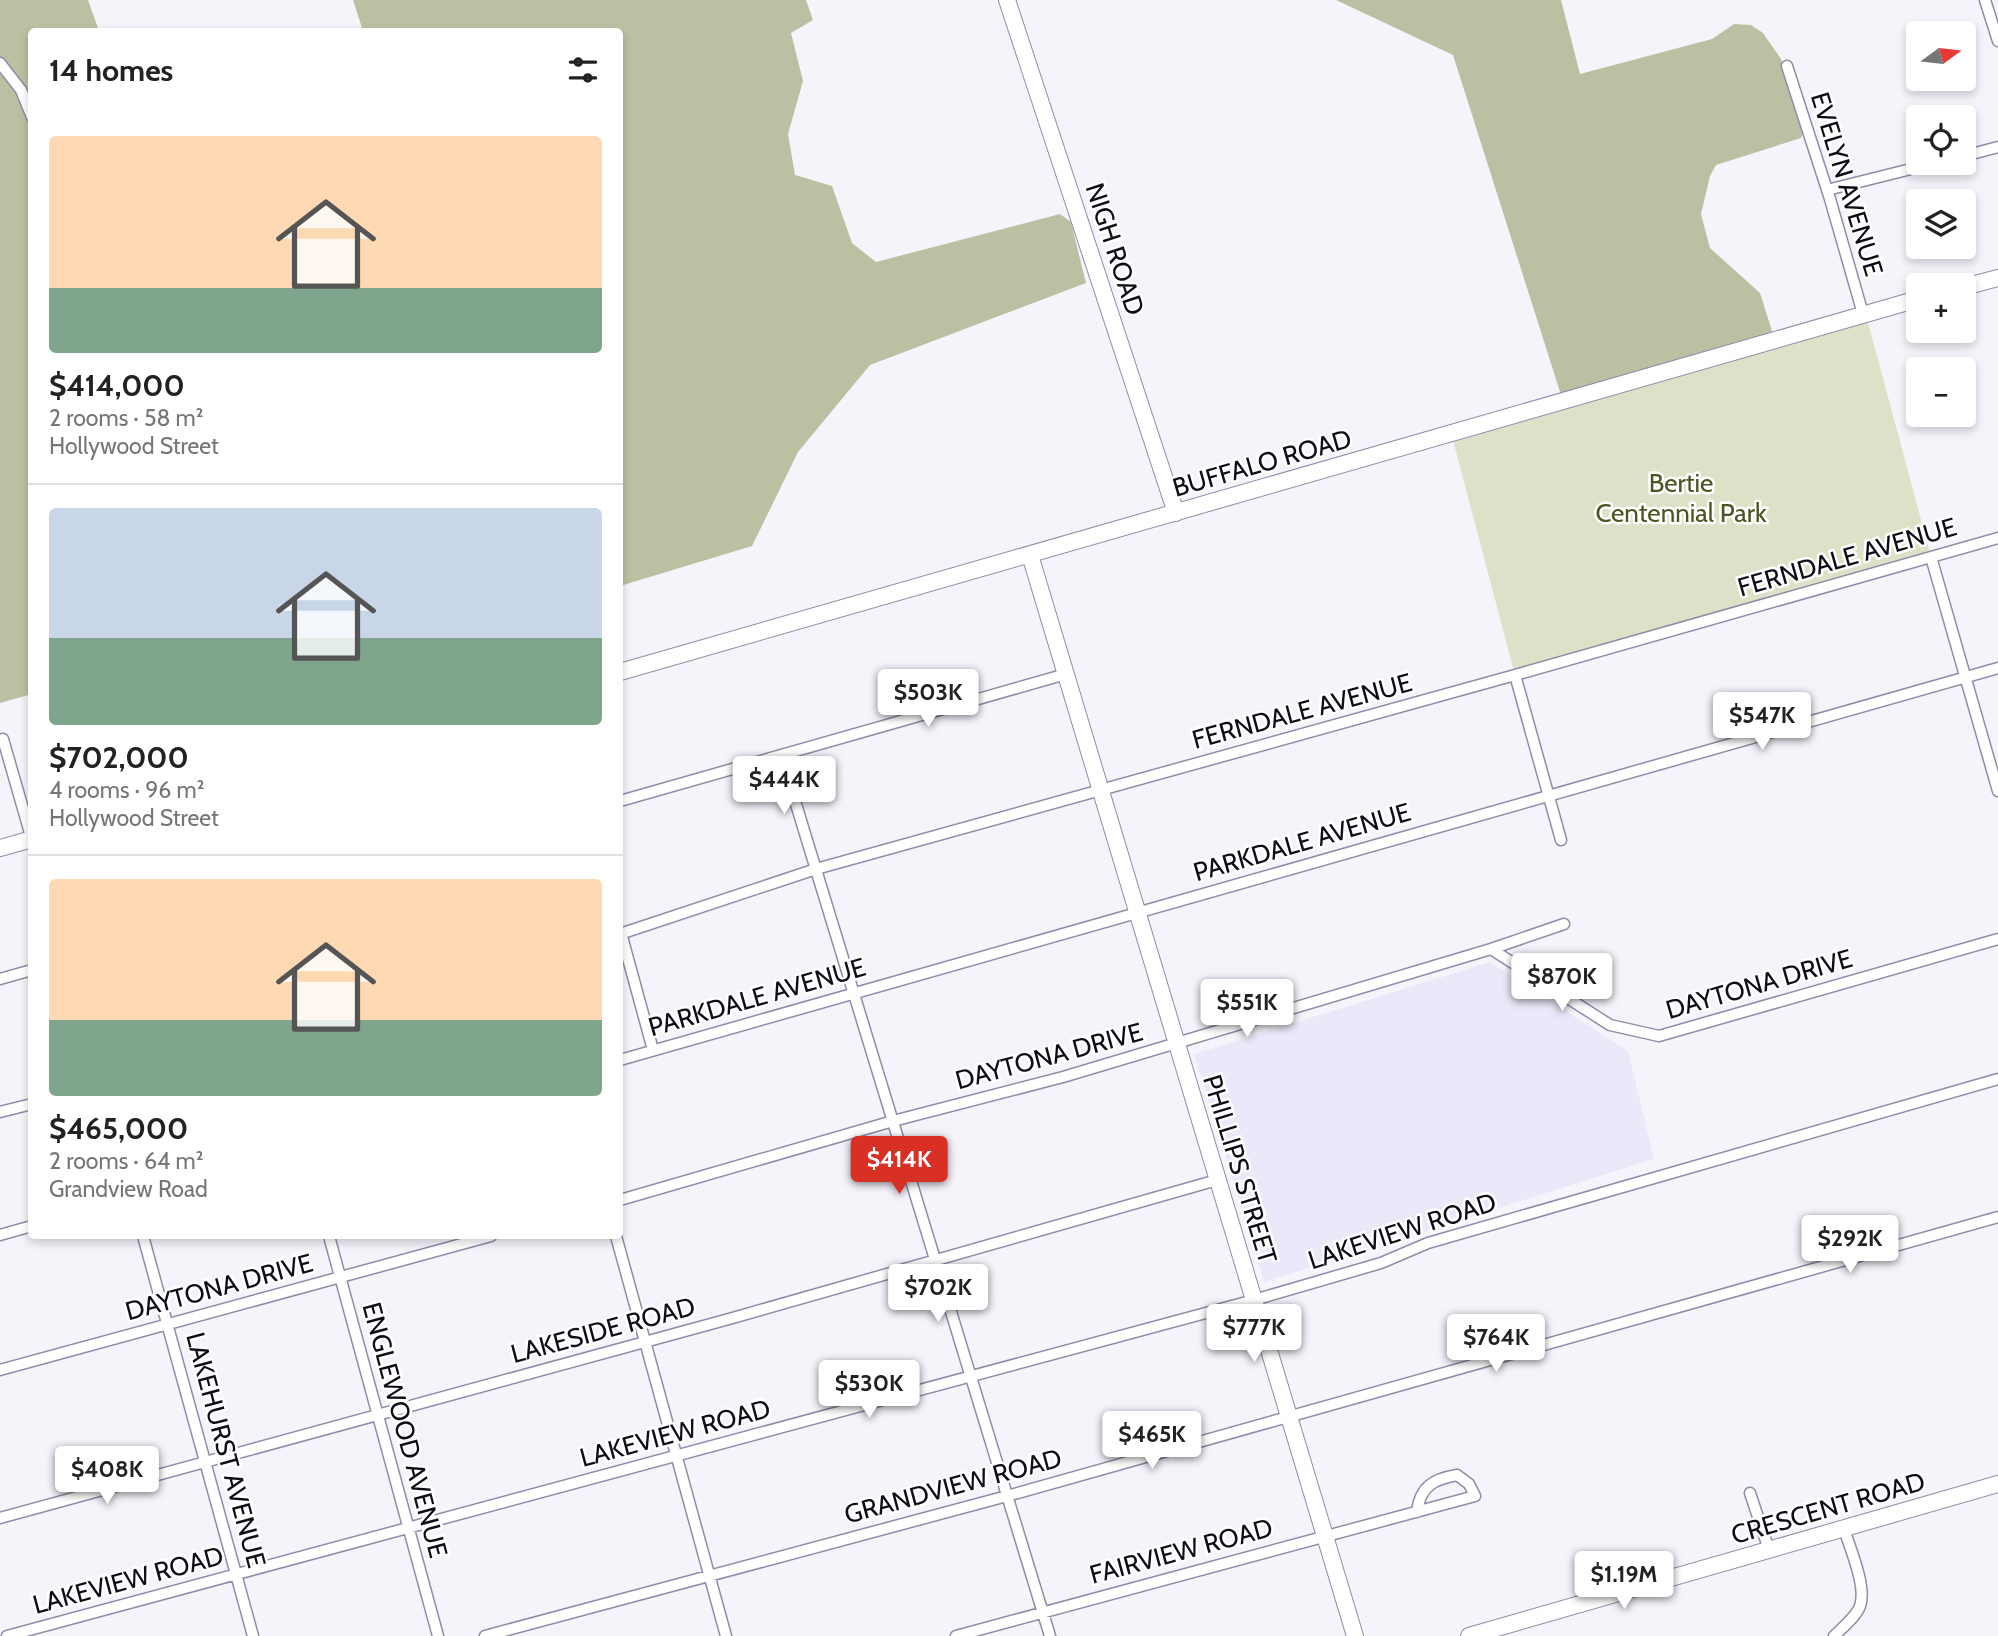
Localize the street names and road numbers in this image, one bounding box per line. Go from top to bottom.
street label: EVELYN AVENUE [1804,88,1890,280]
street label: NIGH ROAD [1079,179,1151,319]
street label: BUFFALO ROAD [1169,422,1355,504]
street label: FERNDALE AVENUE [1734,510,1960,604]
street label: FERNDALE AVENUE [1189,666,1415,756]
street label: PARKDALE AVENUE [1190,796,1414,888]
street label: DAYTONA DRIVE [1662,942,1856,1026]
street label: PARKDALE AVENUE [645,951,869,1043]
street label: DAYTONA DRIVE [952,1016,1146,1096]
street label: PHILLIPS STREET [1196,1071,1284,1267]
street label: LAKEVIEW ROAD [1304,1186,1500,1276]
street label: DAYTONA DRIVE [122,1247,316,1327]
street label: LAKESIDE ROAD [507,1290,699,1370]
street label: ENGLEWOOD AVENUE [355,1299,455,1561]
street label: LAKEHURST AVENUE [179,1329,273,1571]
street label: LAKEVIEW ROAD [576,1392,774,1474]
street label: GRANDVIEW ROAD [841,1442,1065,1530]
street label: CRESCENT ROAD [1727,1465,1929,1551]
street label: FAIRVIEW ROAD [1086,1511,1276,1591]
street label: LAKEVIEW ROAD [29,1539,227,1621]

